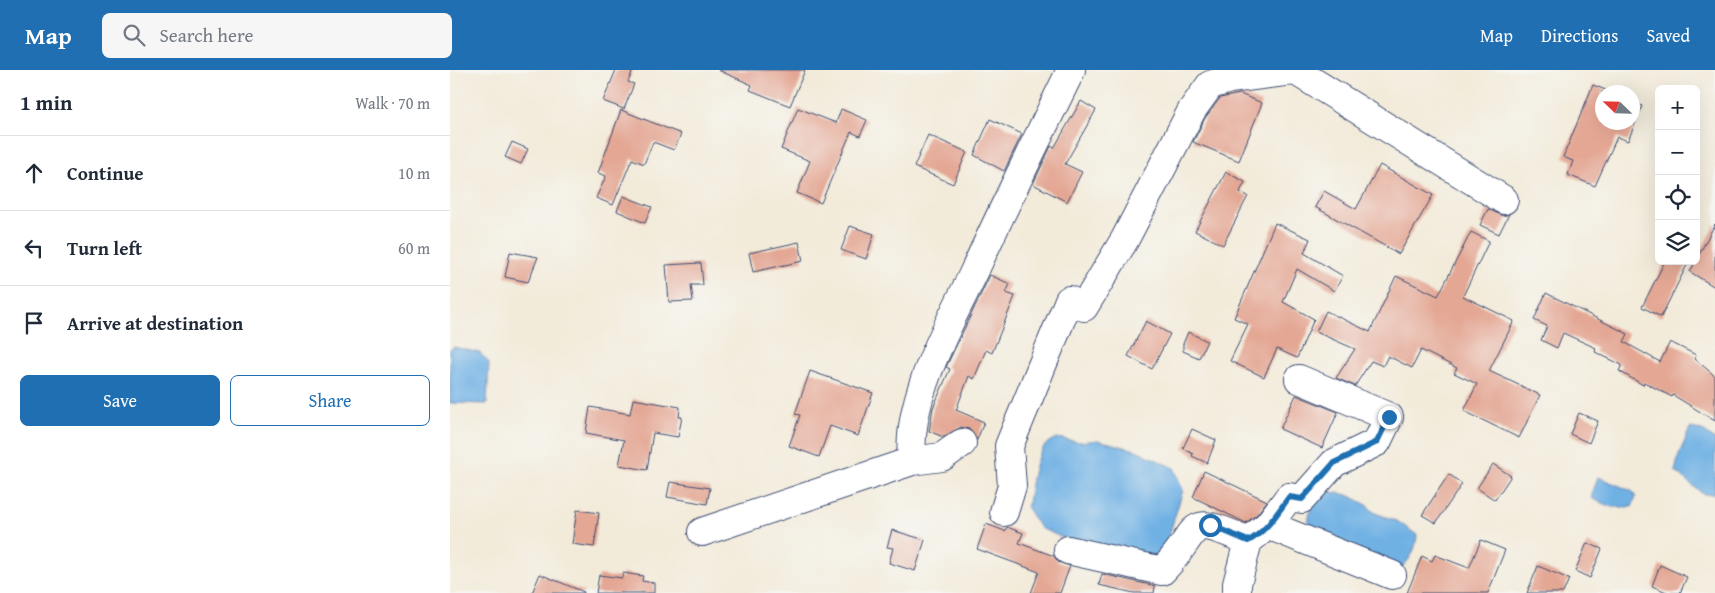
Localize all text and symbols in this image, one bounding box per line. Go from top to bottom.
search box [102,13,452,58]
text: Map [25,18,72,53]
icon: search [120,21,148,49]
text: Search here [160,21,253,49]
text: Map [1480,22,1513,49]
text: Directions [1541,22,1618,49]
text: Saved [1646,22,1690,49]
north arrow [1595,85,1640,130]
map controls [1655,85,1700,265]
button: + [1655,85,1700,130]
text: 1 min [20,87,72,118]
text: Walk · 70 m [355,91,430,115]
button: − [1655,130,1700,175]
icon: ahead [20,159,48,187]
text: Continue [67,159,144,187]
text: 10 m [398,161,430,185]
button: locate [1655,175,1700,220]
button: layers [1655,220,1700,265]
icon: left [20,234,48,262]
text: Turn left [67,234,142,262]
text: 60 m [398,236,430,260]
icon: arrive [20,309,48,337]
text: Arrive at destination [67,309,243,337]
button: Save [20,375,220,426]
button: Share [230,375,430,426]
route end [1378,406,1401,429]
route start [1199,514,1222,537]

